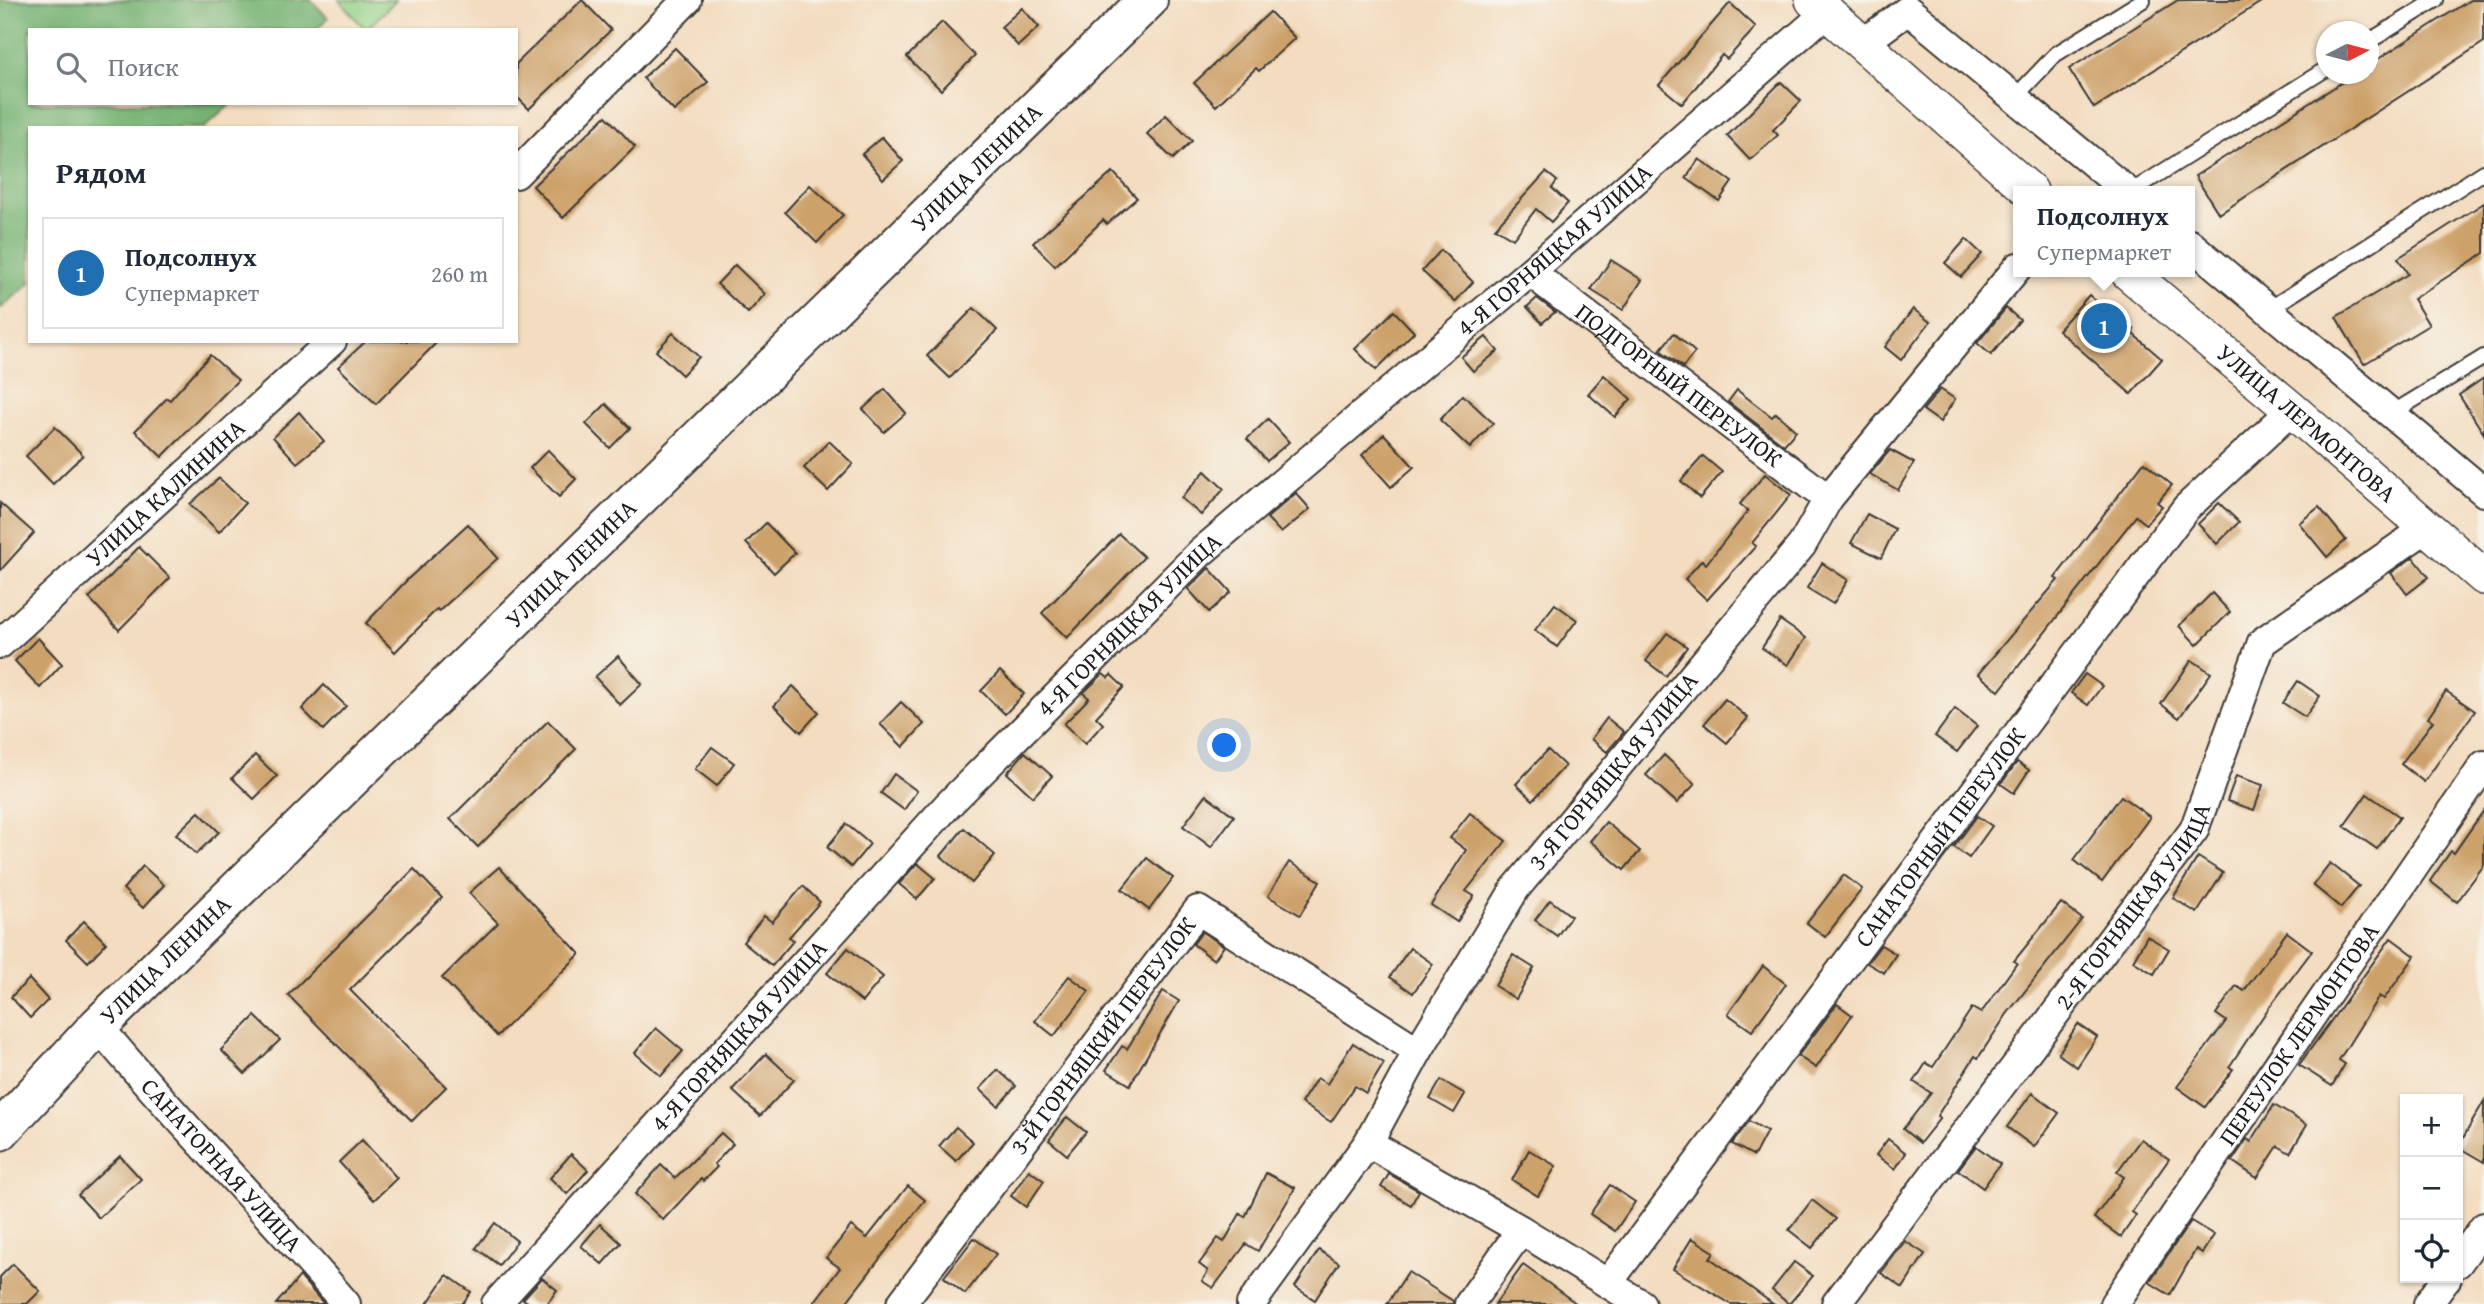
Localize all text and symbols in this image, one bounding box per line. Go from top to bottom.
north arrow [2316,21,2379,84]
search box [28,28,518,105]
text: Поиск [108,47,179,86]
icon: search [52,48,90,86]
street label: УЛИЦА ЛЕНИНА [903,94,1050,240]
text: Рядом [56,150,147,194]
street label: 4-Я ГОРНЯЦКАЯ УЛИЦА [1449,155,1660,344]
popup [2013,186,2195,277]
text: Подсолнух [2037,196,2169,235]
text: Супермаркет [2037,235,2171,268]
text: Подсолнух [125,237,257,276]
text: 1 [75,257,87,290]
text: 260 m [431,257,488,290]
text: Супермаркет [125,276,259,309]
street label: ПОДГОРНЫЙ ПЕРЕУЛОК [1568,295,1790,475]
pin: 1 [2081,300,2127,352]
street label: УЛИЦА ЛЕРМОНТОВА [2209,336,2405,511]
street label: УЛИЦА КАЛИНИНА [78,410,253,575]
street label: УЛИЦА ЛЕНИНА [497,491,645,636]
street label: 4-Я ГОРНЯЦКАЯ УЛИЦА [1028,524,1229,724]
street label: 3-Я ГОРНЯЦКАЯ УЛИЦА [1520,664,1706,878]
street label: САНАТОРНЫЙ ПЕРЕУЛОК [1846,719,2034,954]
your location [1207,728,1241,762]
street label: 2-Я ГОРНЯЦКАЯ УЛИЦА [2046,798,2219,1017]
street label: УЛИЦА ЛЕНИНА [92,887,239,1032]
street label: 3-Й ГОРНЯЦКИЙ ПЕРЕУЛОК [1002,909,1204,1162]
street label: ПЕРЕУЛОК ЛЕРМОНТОВА [2210,915,2388,1152]
street label: 4-Я ГОРНЯЦКАЯ УЛИЦА [642,931,835,1139]
street label: САНАТОРНАЯ УЛИЦА [133,1070,311,1260]
map controls [2400,1094,2463,1283]
button: + [2400,1094,2463,1157]
button: − [2400,1157,2463,1220]
button: locate [2400,1220,2463,1283]

